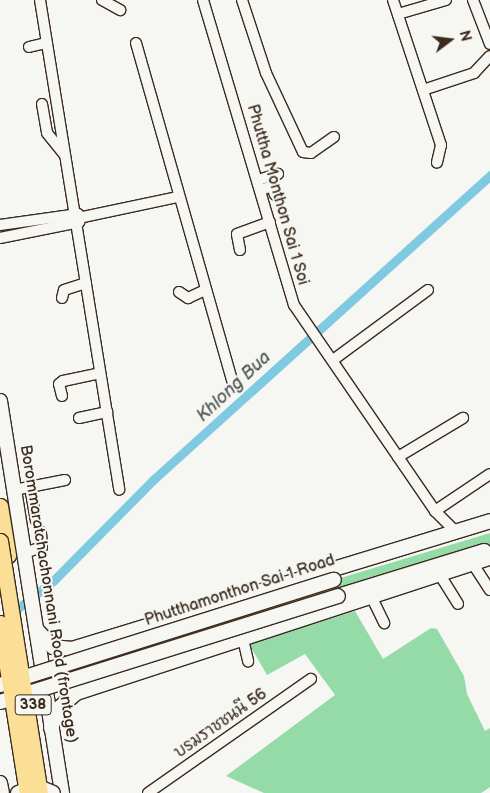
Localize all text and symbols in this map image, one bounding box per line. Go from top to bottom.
north arrow [425,15,475,65]
text: N [455,29,475,43]
street label: Phuttha Monthon Sai 1 Soi [242,102,312,288]
water label: Khlong Bua [192,347,276,427]
street label: Borommaratchachonnani Road (frontage) [15,444,81,744]
street label: Phutthamonthon Sai 1 Road [142,551,338,631]
street label: บรมราชชนนี 56 [171,685,271,763]
road number: 338 [14,692,52,718]

